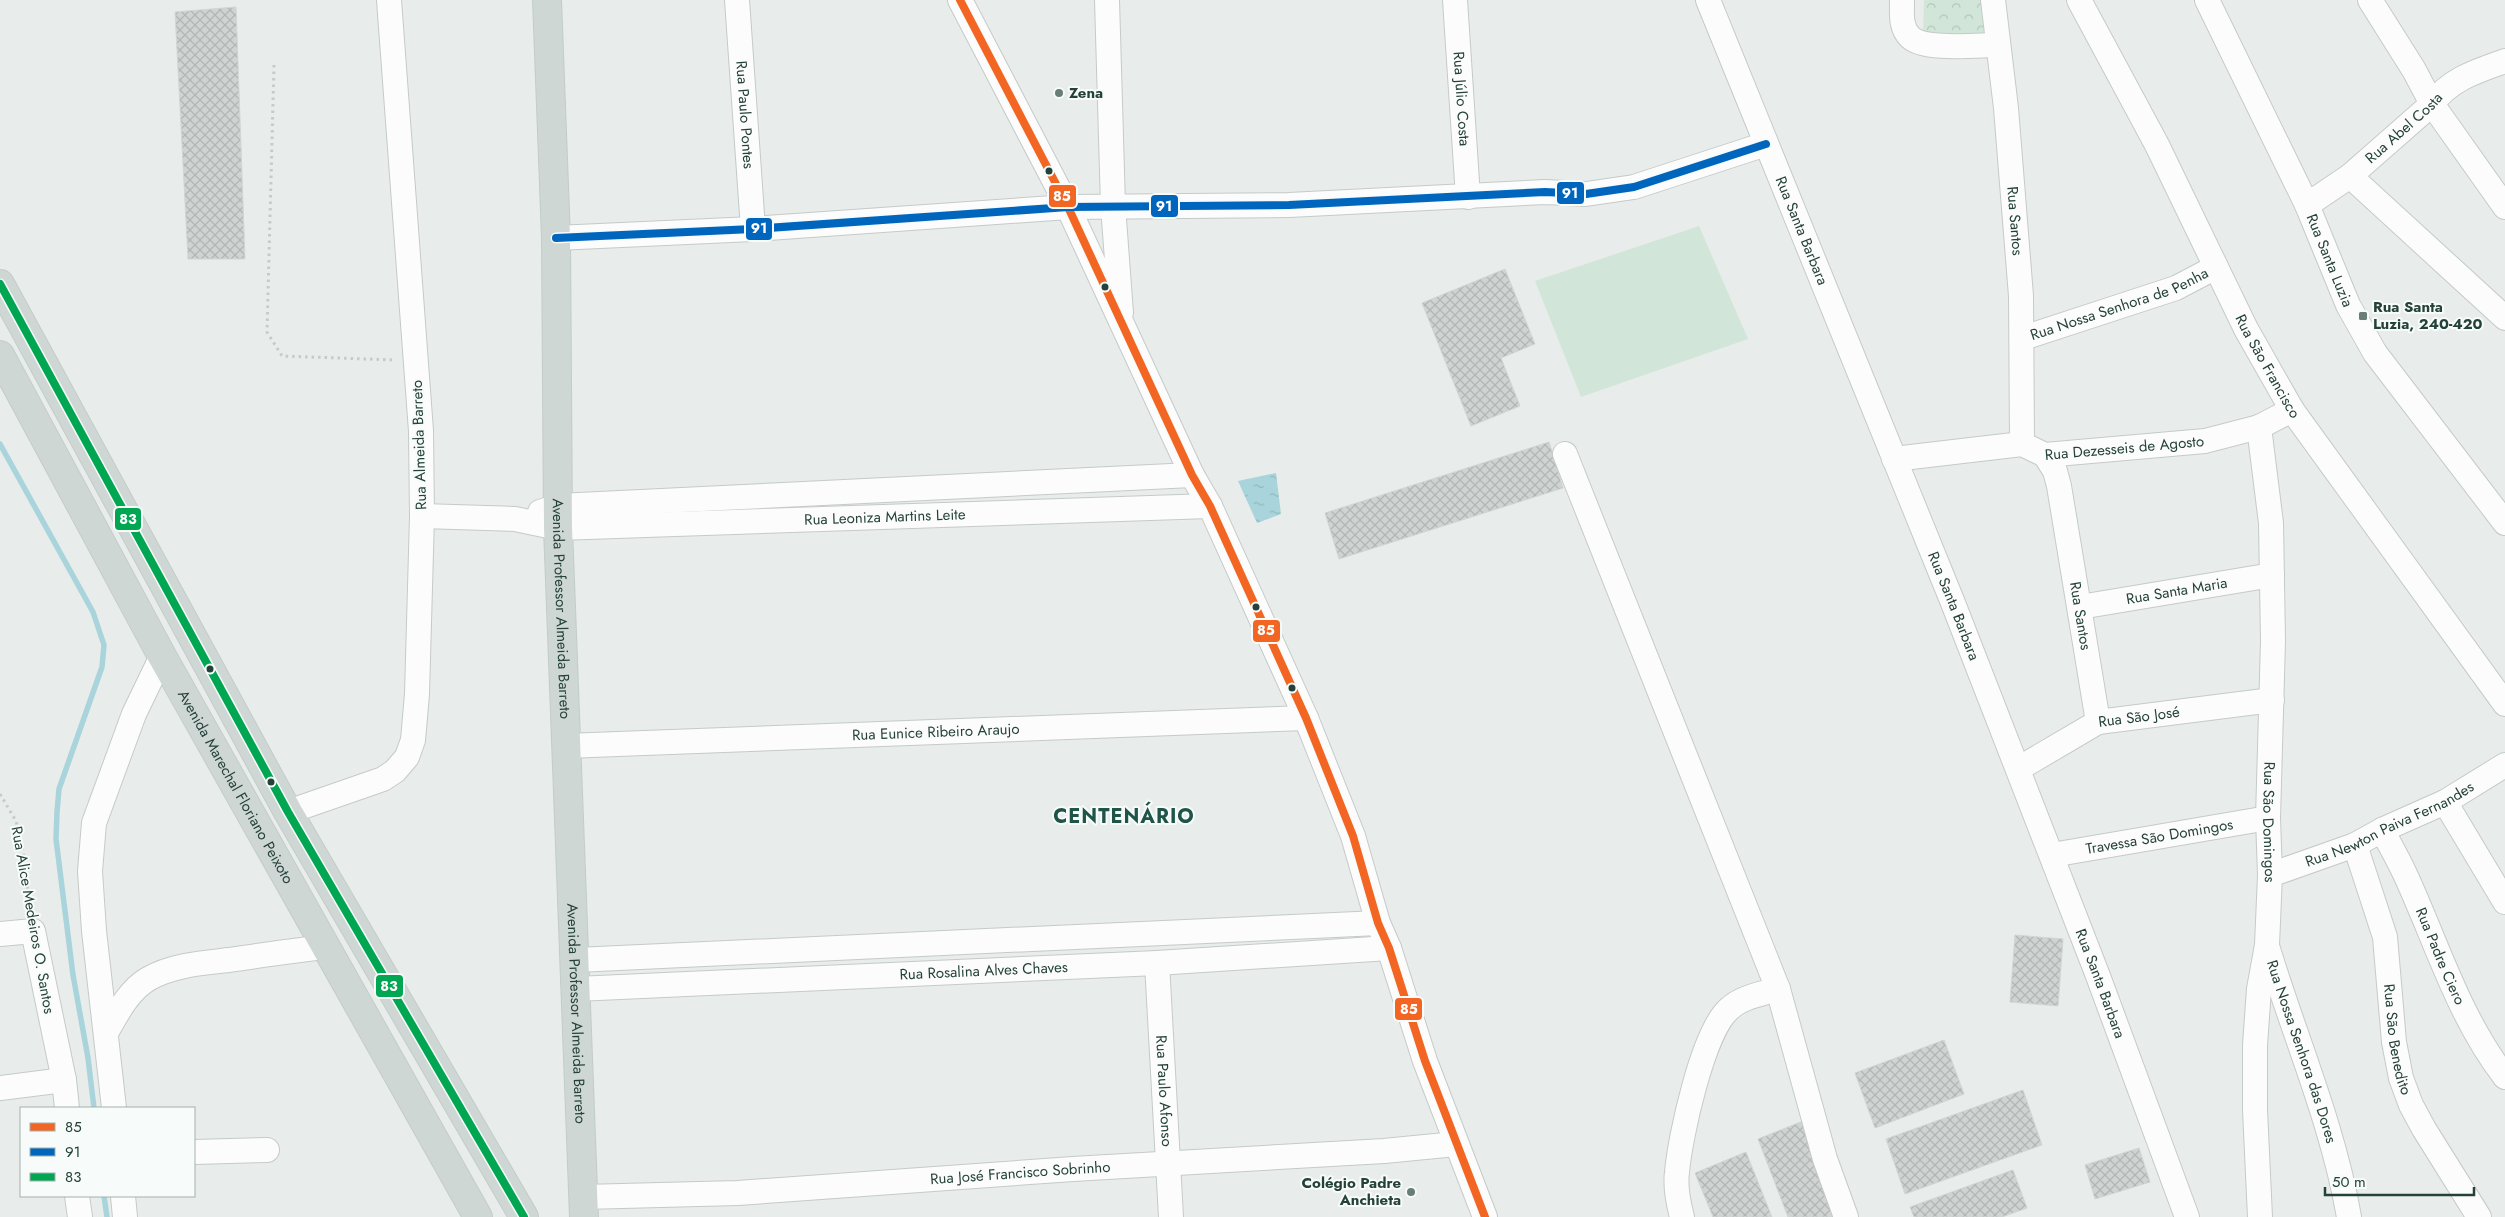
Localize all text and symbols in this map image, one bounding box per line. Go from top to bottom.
street label: Rua Júlio Costa [1447,51,1476,147]
street label: Rua Paulo Pontes [730,60,760,170]
place label: Zena [1069,82,1103,104]
marker: Zena [1053,87,1065,99]
street label: Rua Abel Costa [2360,88,2448,169]
unlabelled marker [1044,166,1054,176]
street label: Rua Santa Barbara [1770,173,1834,288]
line badge: 91 [1556,181,1585,205]
text: 91 [1562,183,1578,203]
line badge: 85 [1048,184,1077,208]
street label: Rua Santos [2001,185,2029,256]
text: 85 [1053,186,1071,206]
line badge: 91 [1150,194,1179,218]
text: 91 [1156,196,1172,216]
street label: Rua Santa Luzia [2301,210,2359,310]
line badge: 91 [745,217,773,241]
text: 91 [751,218,767,238]
street label: Rua Nossa Senhora de Penha [2027,262,2212,346]
unlabelled marker [1100,282,1110,292]
place label: Rua Santa Luzia, 240-420 [2373,296,2483,335]
marker: Rua Santa Luzia, 240-420 [2357,310,2369,322]
street label: Rua São Francisco [2229,311,2306,423]
street label: Rua Almeida Barreto [406,380,432,510]
street label: Rua Dezesseis de Agosto [2044,430,2205,466]
street label: Avenida Professor Almeida Barreto [547,498,576,719]
street label: Rua Leoniza Martins Leite [804,503,966,531]
line badge: 83 [114,507,142,531]
text: 83 [119,509,137,529]
street label: Rua Santa Barbara [1922,548,1985,664]
street label: Rua Santa Maria [2124,572,2229,610]
street label: Rua Santos [2064,580,2097,652]
unlabelled marker [1251,602,1261,612]
line badge: 85 [1252,619,1281,643]
text: 85 [1257,620,1275,640]
unlabelled marker [205,664,215,674]
unlabelled marker [1287,683,1297,693]
street label: Avenida Marechal Floriano Peixoto [172,686,299,888]
street label: Rua São José [2097,701,2181,733]
street label: Rua Eunice Ribeiro Araujo [852,718,1020,746]
street label: Rua São Domingos [2257,761,2281,883]
street label: Rua Newton Paiva Fernandes [2302,776,2478,873]
unlabelled marker [266,777,276,787]
district label: CENTENÁRIO [1053,801,1195,831]
street label: Travessa São Domingos [2084,813,2235,860]
street label: Rua Alice Medeiros O. Santos [6,825,60,1015]
street label: Avenida Professor Almeida Barreto [561,903,591,1124]
street label: Rua Padre Ciero [2410,904,2471,1008]
street label: Rua Santa Barbara [2070,926,2131,1041]
street label: Rua Rosalina Alves Chaves [899,956,1068,986]
street label: Rua Nossa Senhora das Dores [2261,957,2342,1146]
line badge: 83 [375,974,404,998]
text: 83 [380,976,398,996]
street label: Rua São Benedito [2378,983,2417,1098]
line badge: 85 [1394,997,1423,1021]
text: 85 [1400,999,1418,1019]
street label: Rua Paulo Afonso [1150,1034,1178,1147]
legend [20,1107,195,1197]
text: 85 [65,1116,82,1138]
text: 91 [65,1141,80,1163]
street label: Rua José Francisco Sobrinho [929,1156,1111,1190]
scale bar [2325,1164,2474,1196]
text: 83 [65,1166,81,1188]
text: 50 m [2332,1171,2366,1193]
place label: Colégio Padre Anchieta [1302,1172,1401,1211]
marker: Colégio Padre Anchieta [1405,1186,1417,1198]

